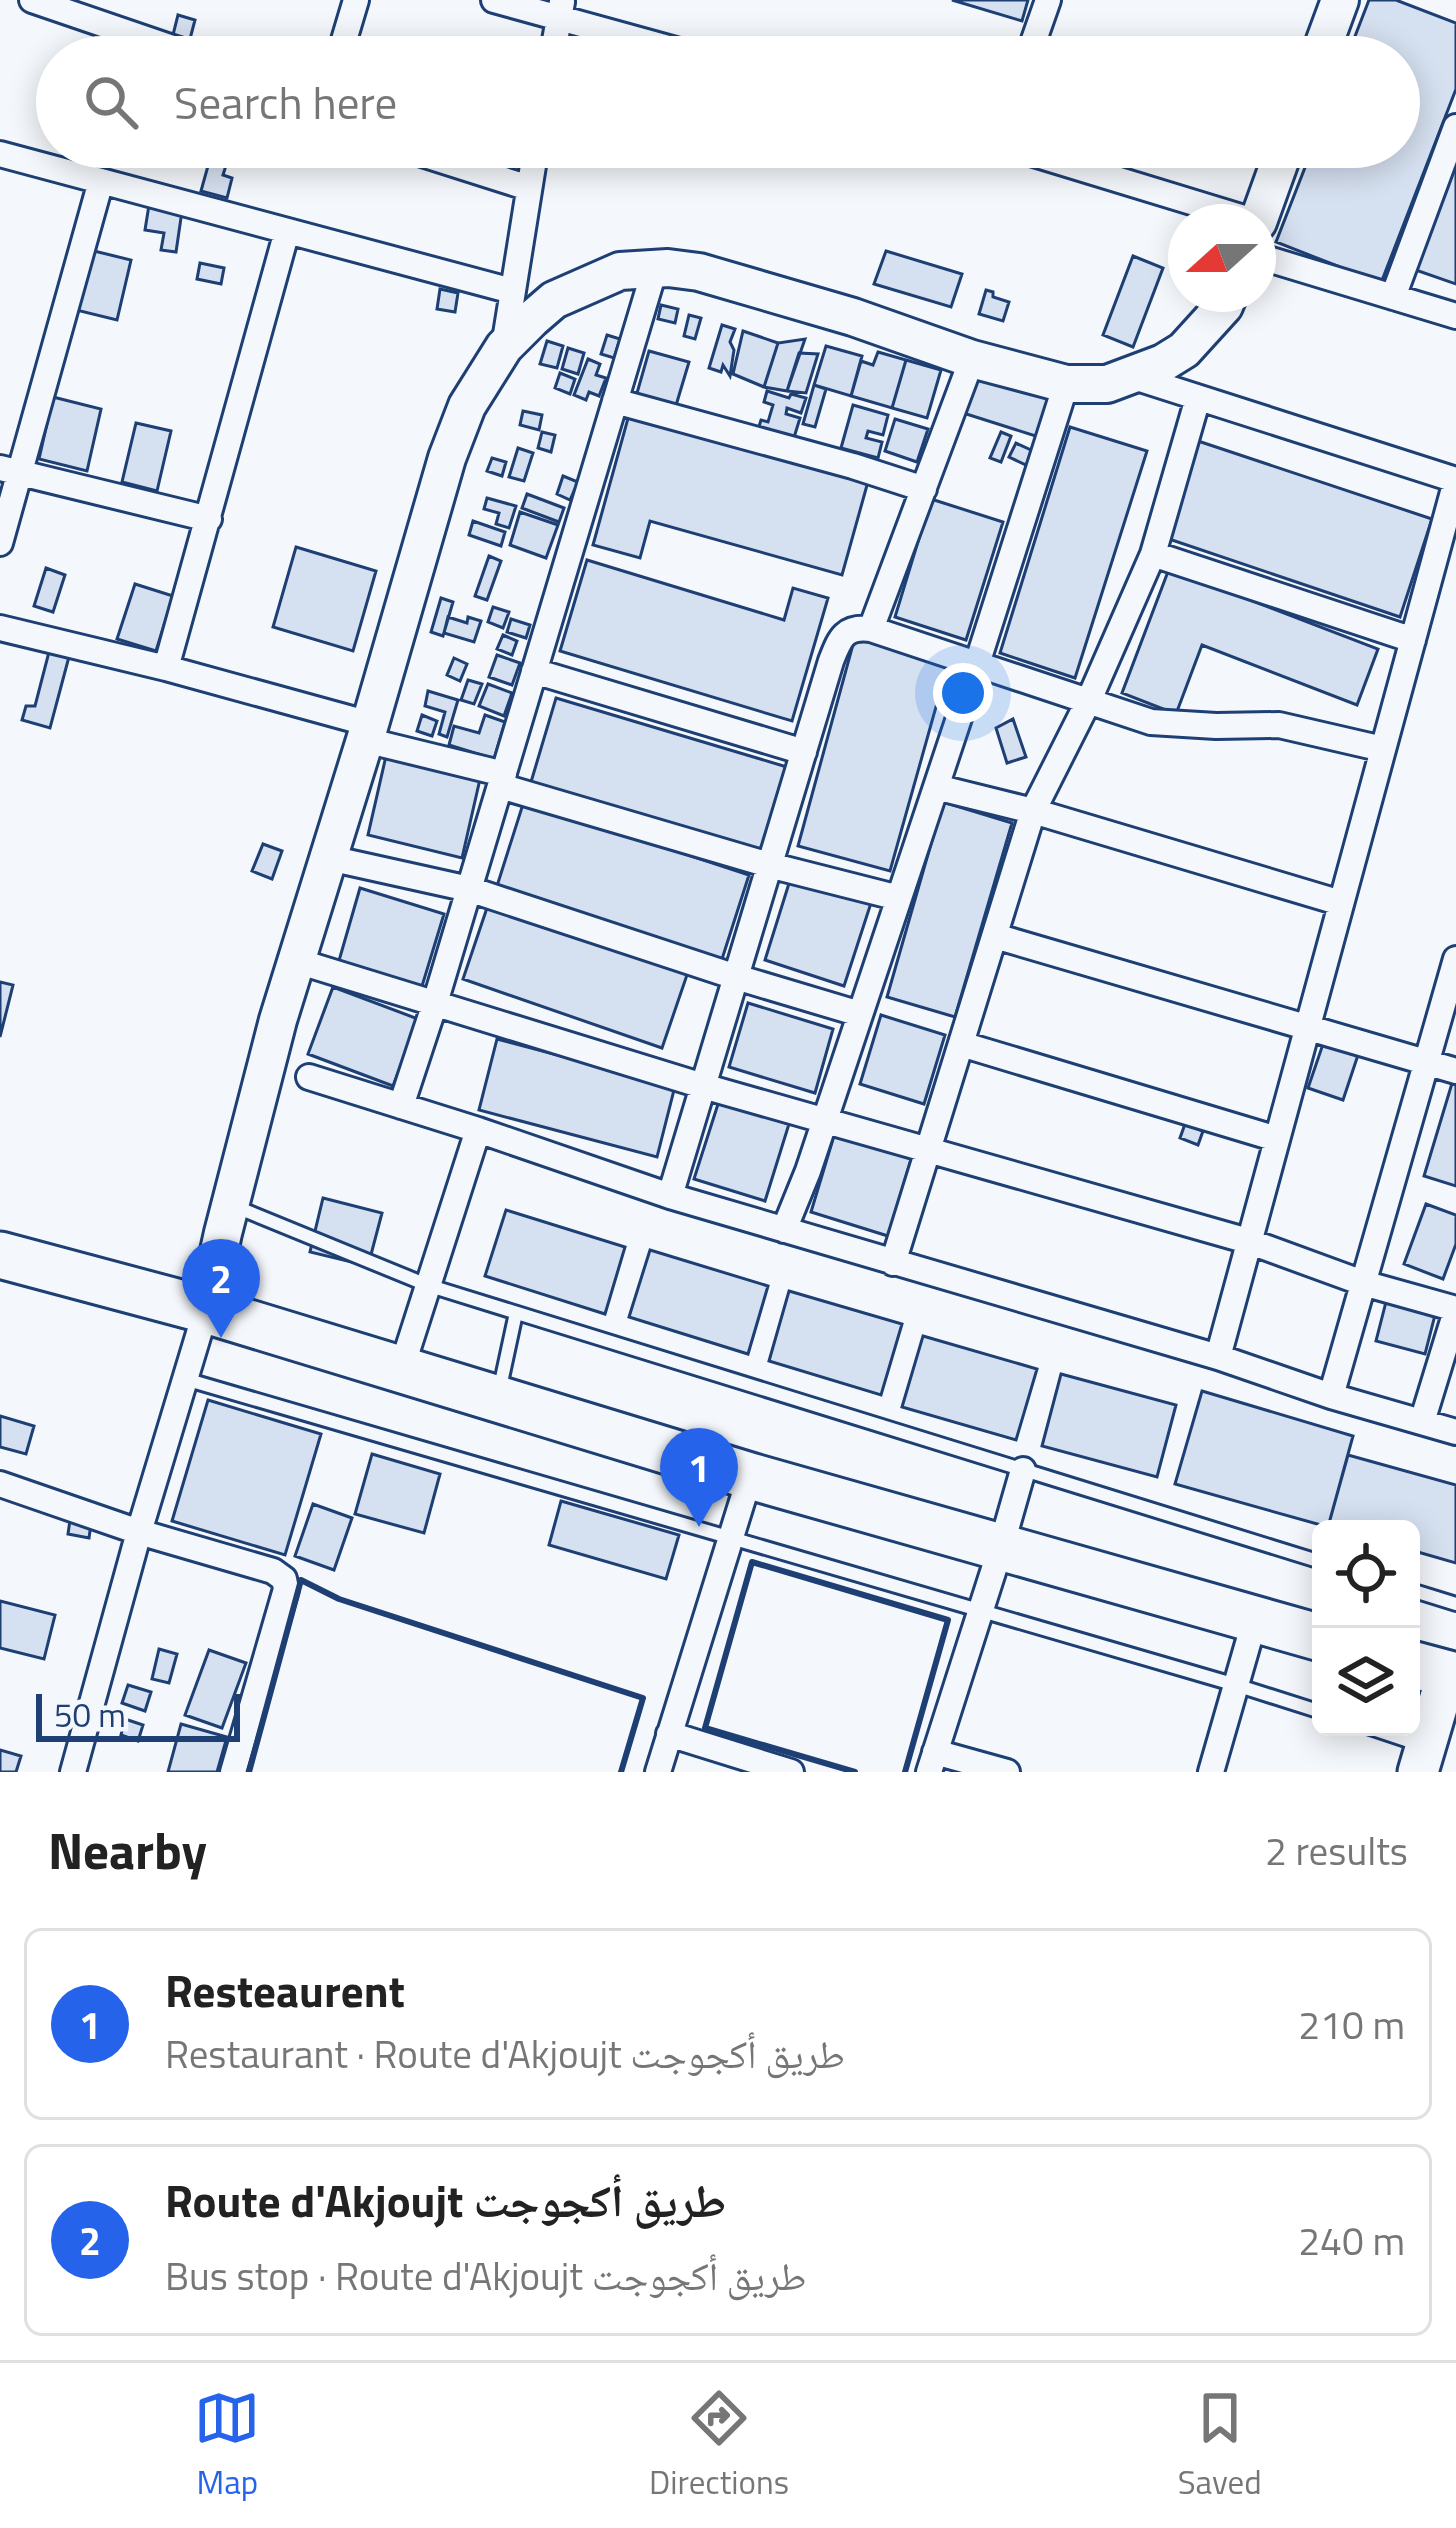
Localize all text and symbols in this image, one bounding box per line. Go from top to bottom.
search box [36,36,1420,168]
text: Search here [174,68,397,136]
icon: search [78,69,144,135]
north arrow [1168,204,1276,312]
your location [933,663,993,723]
pin: 2 [182,1239,260,1338]
pin: 1 [660,1428,738,1527]
map controls [1312,1520,1420,1736]
button: locate [1312,1520,1420,1628]
button: layers [1312,1628,1420,1736]
scale bar [36,1688,240,1741]
text: 50 m [54,1690,126,1740]
text: Nearby [48,1811,207,1889]
text: 2 results [1265,1821,1408,1880]
text: Resteaurent [165,1956,405,2024]
text: 1 [79,1995,101,2054]
text: 210 m [1298,1995,1405,2054]
text: Restaurant · Route d'Akjoujt طريق أكجوجت [165,2024,845,2083]
text: Route d'Akjoujt طريق أكجوجت [165,2166,726,2234]
text: 2 [79,2211,101,2270]
text: 240 m [1298,2211,1405,2270]
text: Bus stop · Route d'Akjoujt طريق أكجوجت [165,2246,806,2305]
tab: Map [194,2385,260,2507]
tab: Directions [649,2385,789,2507]
tab: Saved [1178,2385,1262,2507]

